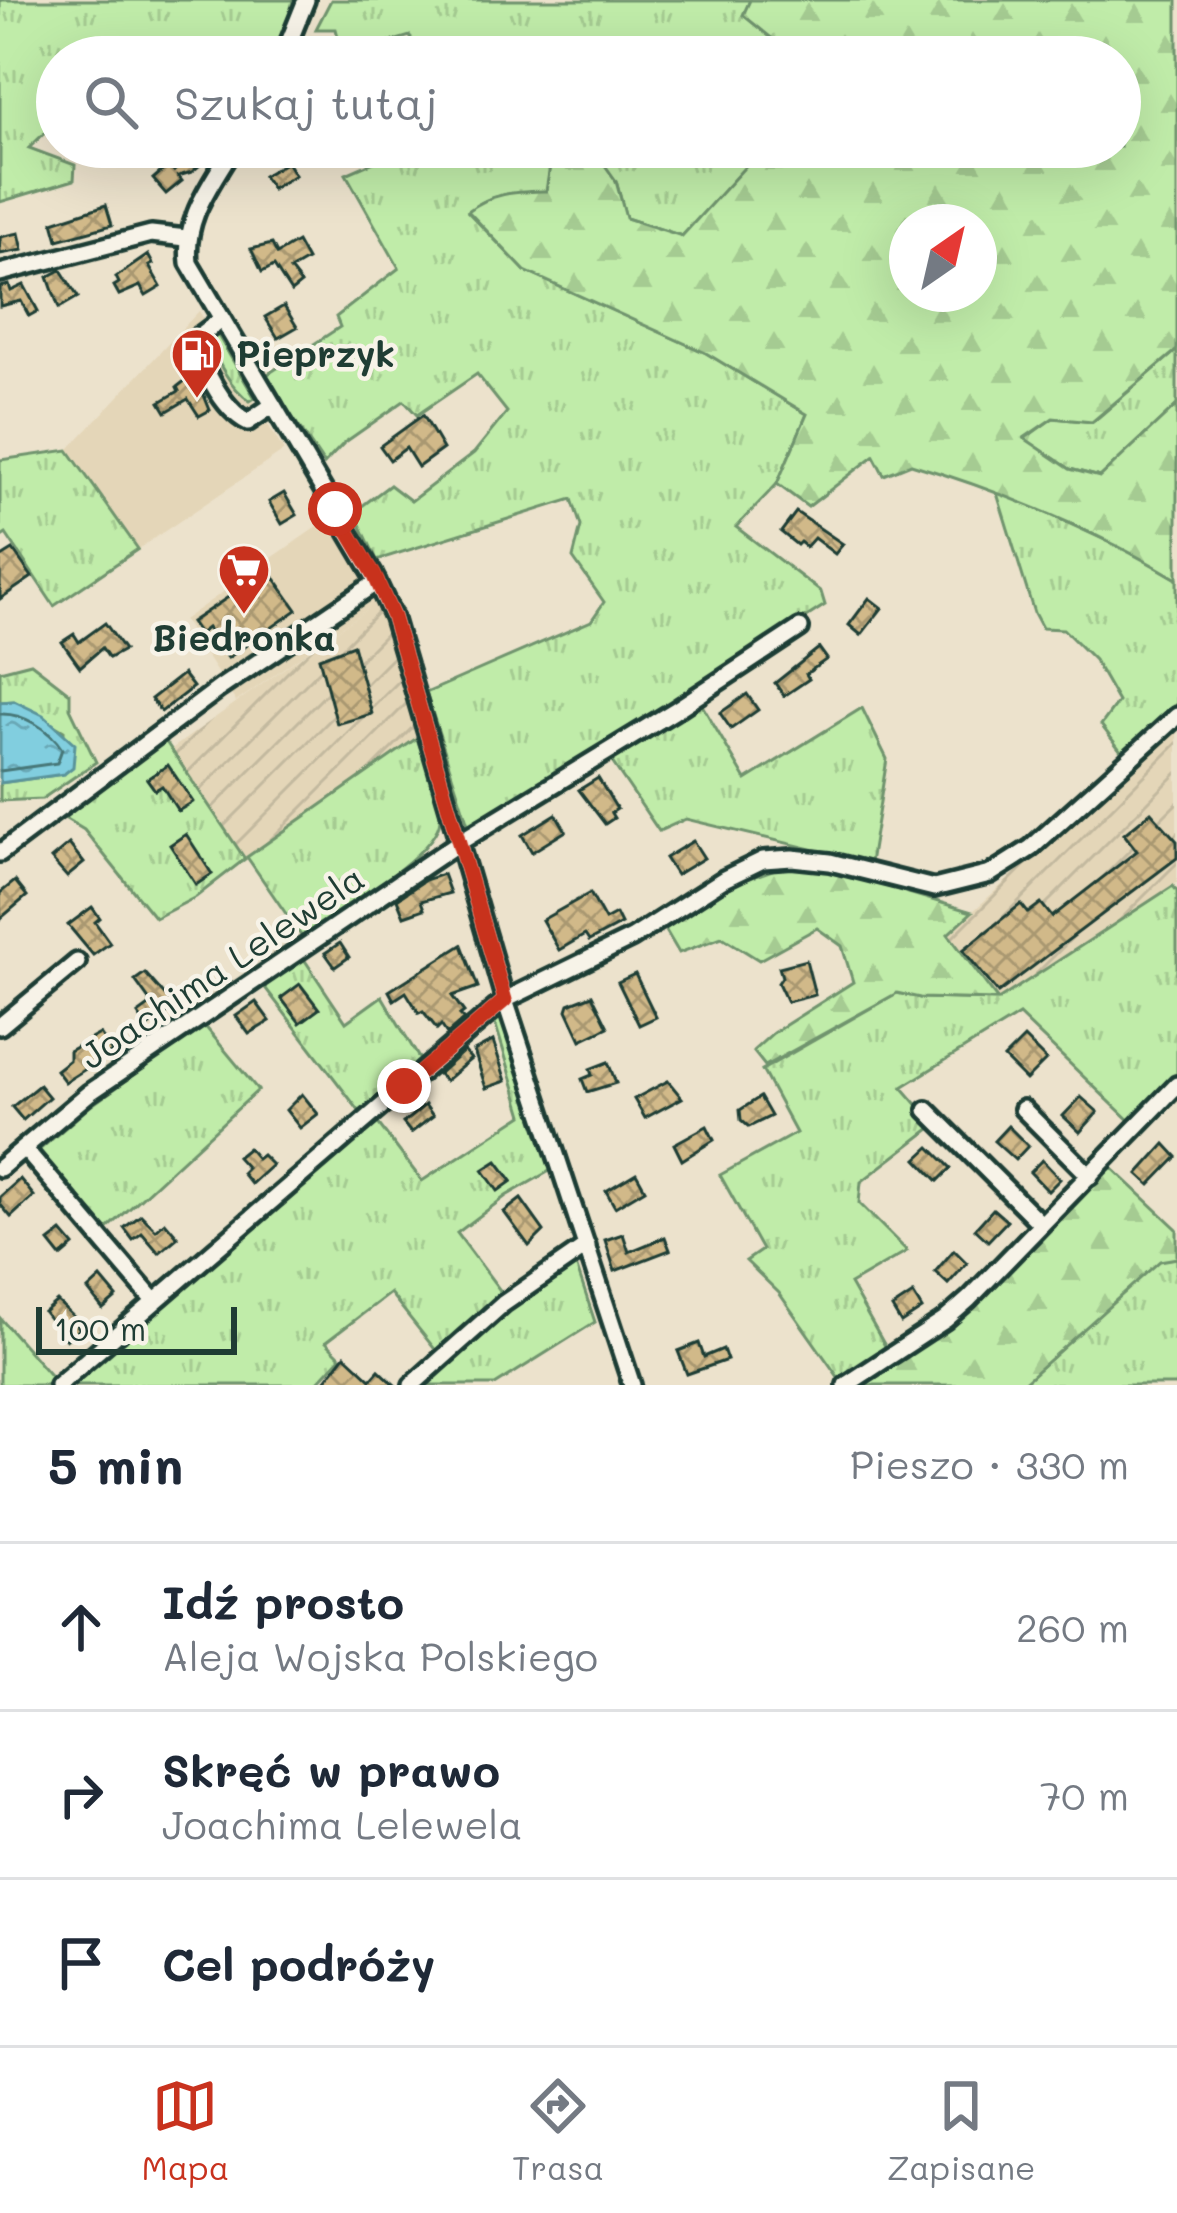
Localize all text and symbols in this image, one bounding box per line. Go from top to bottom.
search box [36,36,1141,168]
icon: search [78,69,144,135]
text: Szukaj tutaj [174,73,438,131]
north arrow [889,204,997,312]
fuel station icon: Pieprzyk [169,326,225,400]
place label: Pieprzyk [236,329,395,377]
route start [308,482,362,536]
supermarket icon: Biedronka [216,542,272,616]
place label: Biedronka [152,613,336,660]
street label: Joachima Lelewela [70,853,372,1078]
route end [377,1059,431,1113]
scale bar [36,1301,237,1354]
text: 100 m [54,1306,146,1349]
text: 5 min [48,1430,183,1497]
text: Pieszo · 330 m [850,1438,1129,1489]
text: Idź prosto [162,1572,404,1630]
icon: ahead [48,1594,114,1660]
text: 260 m [1016,1601,1129,1652]
text: Aleja Wojska Polskiego [162,1630,598,1681]
text: Skręć w prawo [162,1740,500,1798]
icon: right [48,1762,114,1828]
text: 70 m [1040,1769,1129,1820]
text: Joachima Lelewela [162,1798,523,1849]
icon: arrive [48,1930,114,1996]
text: Cel podróży [162,1934,435,1992]
tab: Mapa [141,2073,229,2188]
tab: Trasa [512,2073,604,2188]
tab: Zapisane [887,2073,1036,2188]

